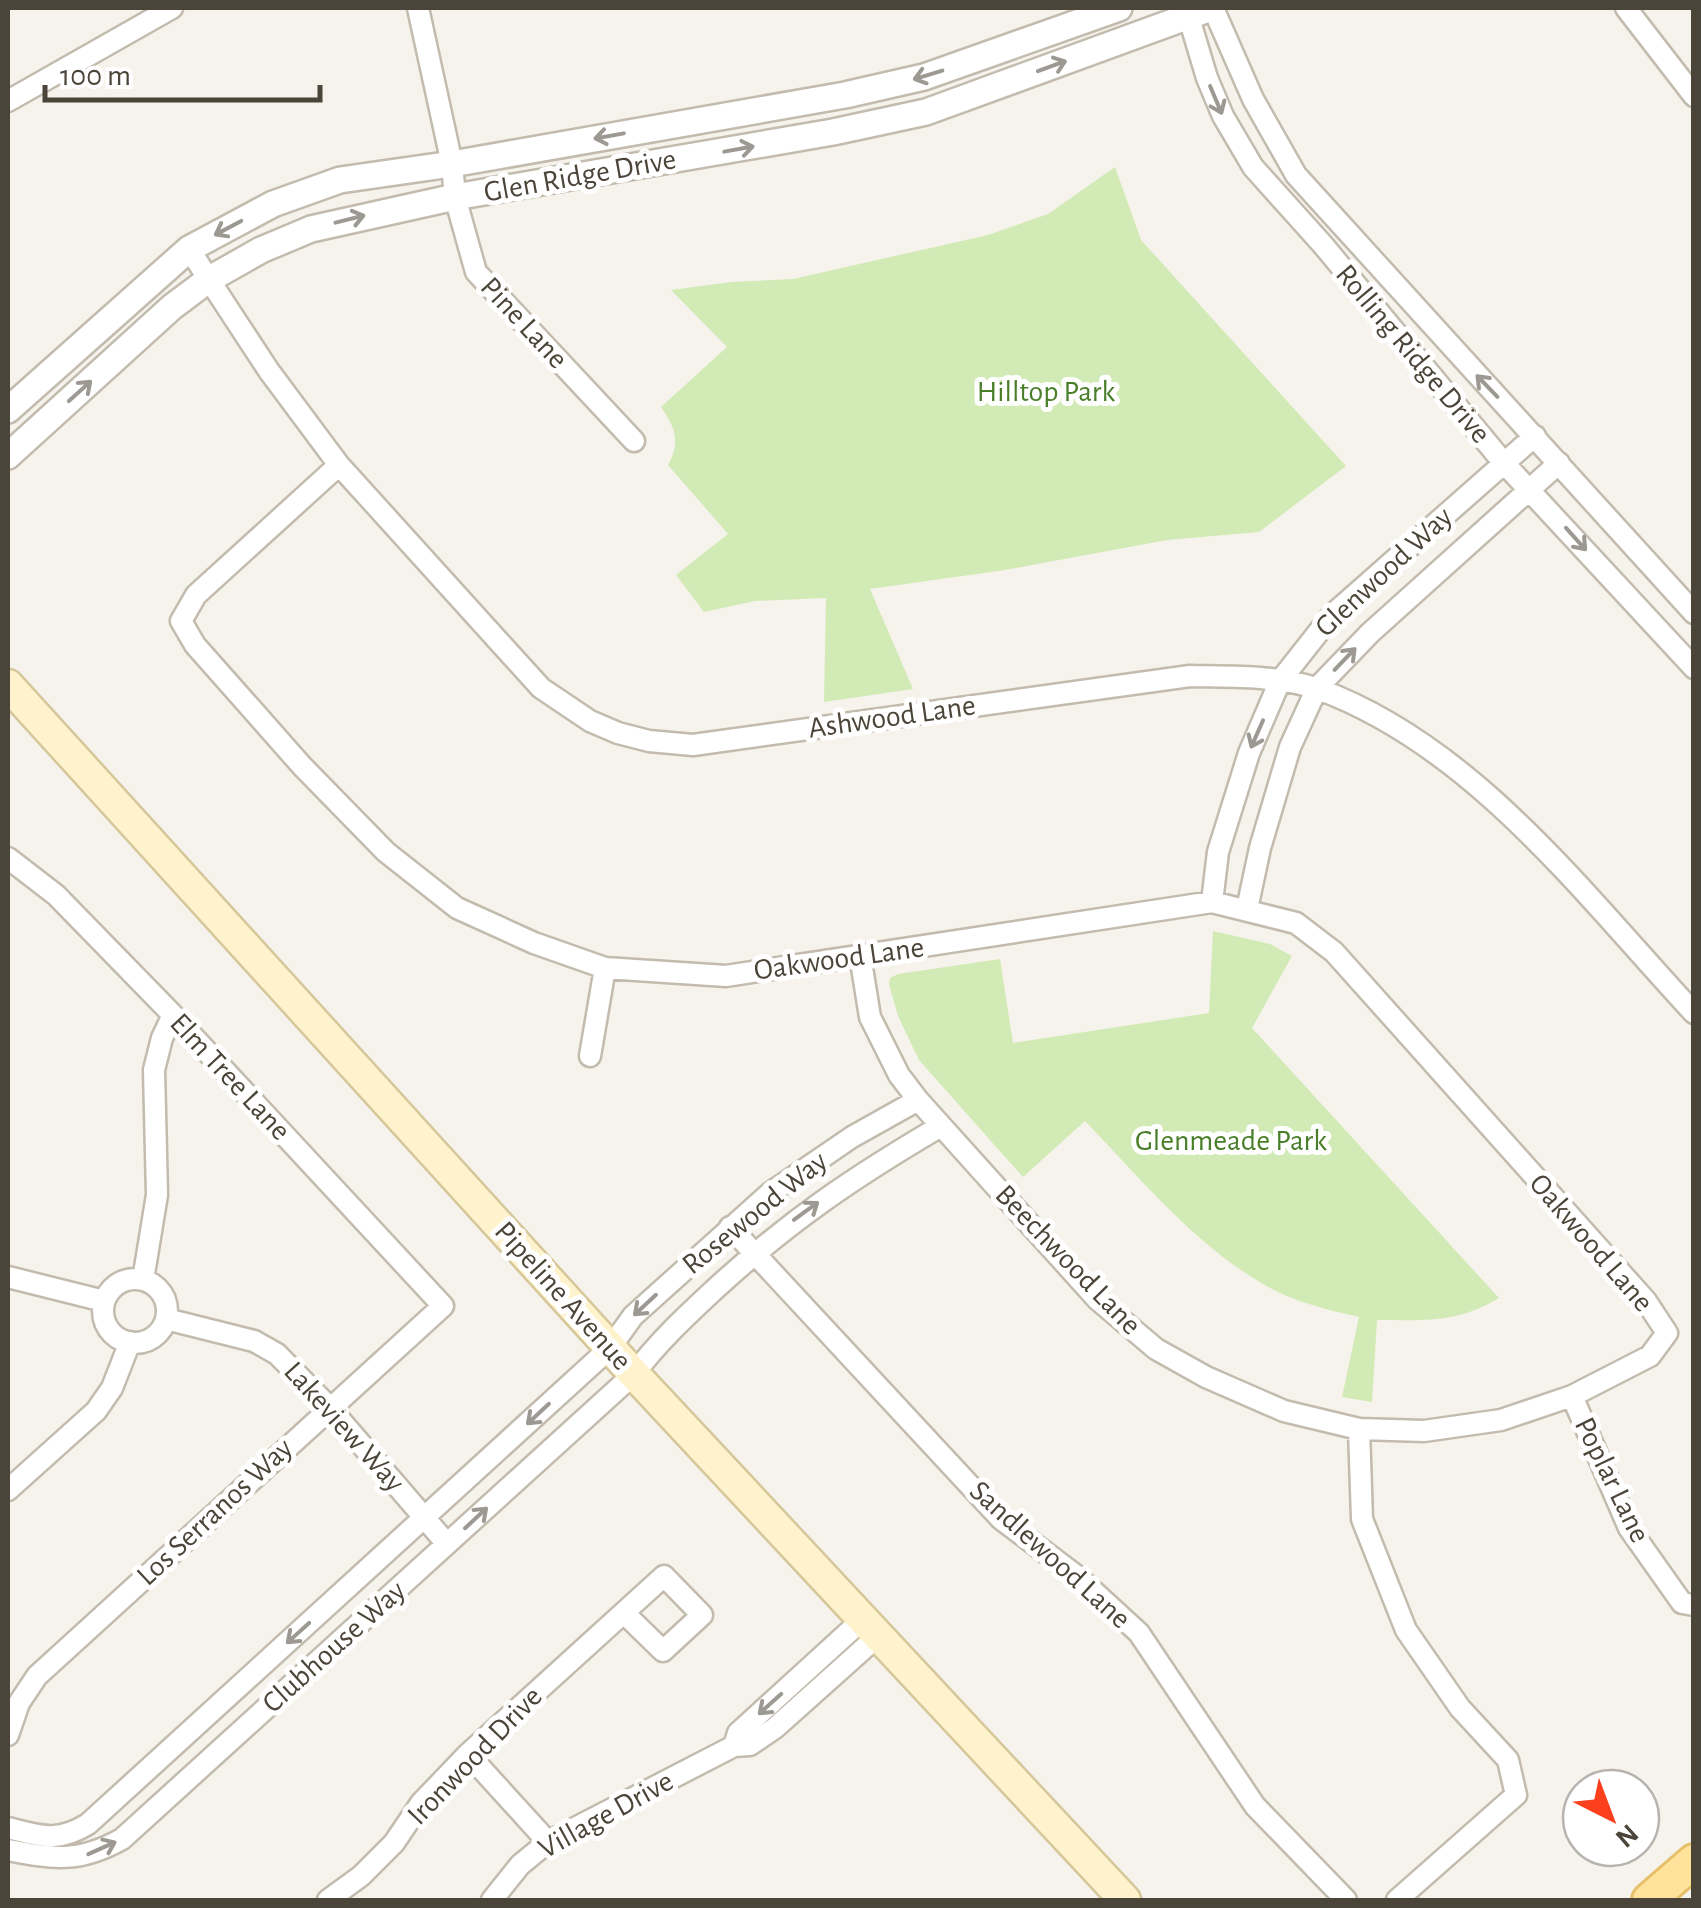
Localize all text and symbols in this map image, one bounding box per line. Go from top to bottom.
scale bar [45,40,320,102]
one-way arrow [1035,56,1066,74]
text: 100 m [60,61,131,91]
one-way arrow [913,67,944,85]
one-way arrow [1209,84,1227,115]
one-way arrow [593,127,626,146]
one-way arrow [722,139,754,158]
street label: Glen Ridge Drive [482,144,678,208]
one-way arrow [334,209,365,228]
one-way arrow [213,218,243,238]
street label: Rolling Ridge Drive [1330,259,1496,449]
street label: Pine Lane [475,272,573,374]
one-way arrow [1475,374,1499,398]
park label: Hilltop Park [977,377,1116,407]
one-way arrow [67,379,92,402]
street label: Glenwood Way [1310,501,1458,643]
one-way arrow [1565,526,1588,551]
one-way arrow [1333,647,1357,671]
street label: Ashwood Lane [806,690,978,744]
one-way arrow [1247,718,1265,749]
street label: Oakwood Lane [752,932,926,986]
street label: Elm Tree Lane [164,1008,296,1146]
park label: Glenmeade Park [1135,1126,1327,1156]
street label: Rosewood Way [677,1146,833,1280]
street label: Oakwood Lane [1523,1168,1659,1318]
street label: Beechwood Lane [989,1179,1147,1341]
one-way arrow [792,1201,819,1222]
street label: Pipeline Avenue [489,1216,637,1376]
one-way arrow [633,1293,658,1316]
street label: Lakeview Way [278,1356,410,1498]
one-way arrow [526,1402,551,1425]
street label: Poplar Lane [1569,1413,1655,1547]
street label: Los Serranos Way [131,1433,299,1591]
street label: Sandlewood Lane [964,1475,1136,1635]
one-way arrow [463,1507,488,1530]
street label: Clubhouse Way [257,1575,411,1719]
one-way arrow [286,1621,311,1644]
street label: Ironwood Drive [402,1681,548,1831]
one-way arrow [758,1692,783,1715]
street label: Village Drive [534,1766,678,1864]
north arrow [1561,1768,1661,1868]
text: N [1610,1818,1643,1852]
one-way arrow [86,1838,117,1856]

